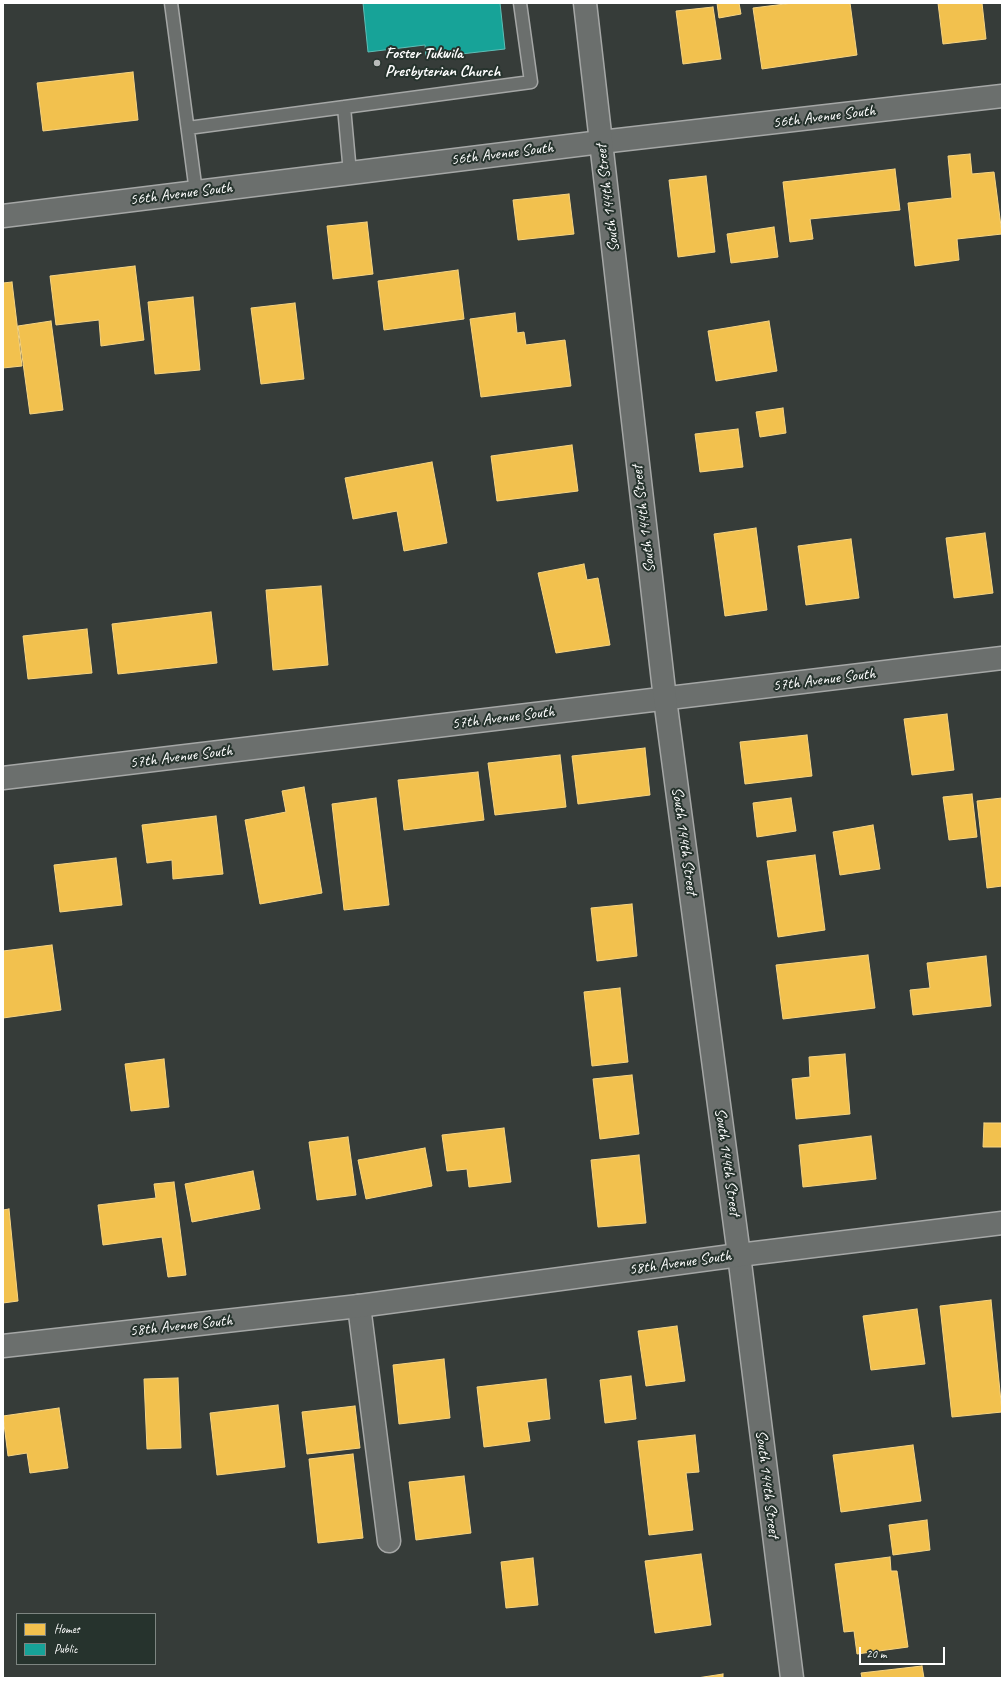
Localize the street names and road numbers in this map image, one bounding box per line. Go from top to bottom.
street label: 56th Avenue South [772,101,876,133]
street label: 56th Avenue South [450,138,554,170]
street label: South 144th Street [592,143,624,253]
street label: 56th Avenue South [129,178,233,210]
street label: South 144th Street [628,464,660,574]
street label: 57th Avenue South [772,664,876,696]
street label: 57th Avenue South [451,702,555,734]
street label: 57th Avenue South [129,741,233,773]
street label: South 144th Street [667,786,701,896]
street label: South 144th Street [710,1107,744,1217]
street label: 58th Avenue South [628,1246,732,1280]
street label: 58th Avenue South [129,1311,233,1341]
street label: South 144th Street [751,1429,783,1539]

